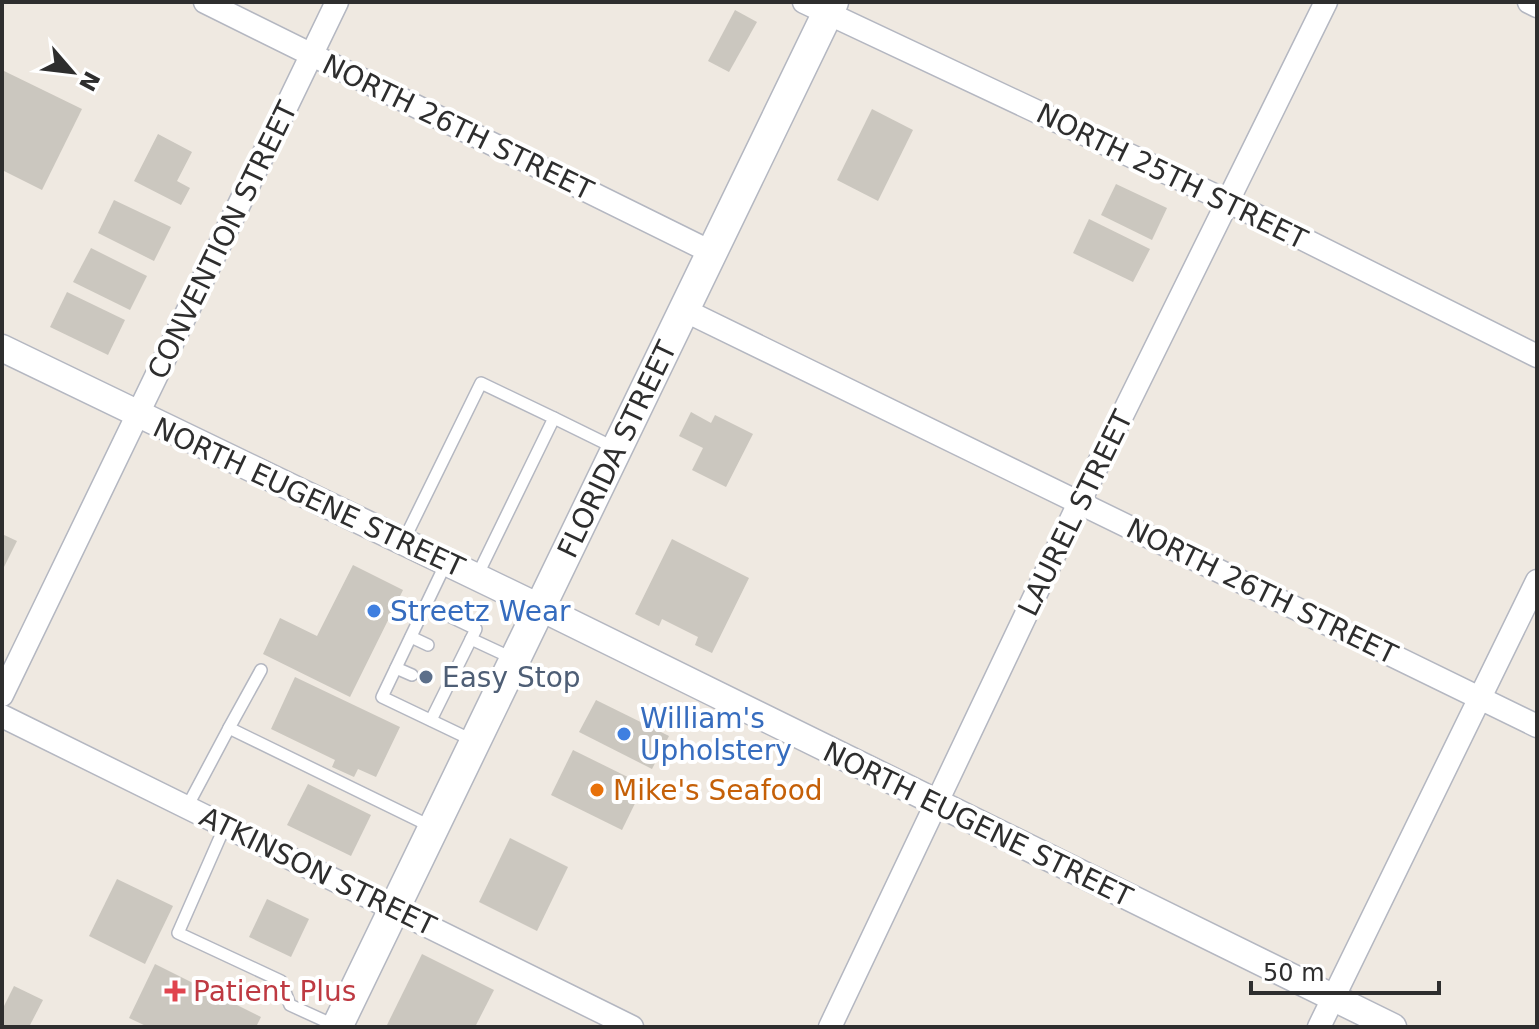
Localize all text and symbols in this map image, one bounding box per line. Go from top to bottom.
north arrow [32,32,112,112]
street label: NORTH 26TH STREET [317,48,599,208]
text: N [74,67,105,95]
street label: CONVENTION STREET [141,95,304,384]
street label: NORTH 25TH STREET [1031,97,1313,257]
street label: FLORIDA STREET [551,335,684,563]
street label: LAUREL STREET [1011,404,1140,621]
street label: NORTH EUGENE STREET [148,411,470,585]
street label: NORTH 26TH STREET [1121,512,1403,672]
place label: Streetz Wear [390,595,571,628]
marker: Streetz Wear [365,602,383,620]
place label: Easy Stop [442,661,581,694]
marker: Easy Stop [417,668,435,686]
place label: William's Upholstery [640,702,792,767]
marker: William's Upholstery [615,725,633,743]
street label: NORTH EUGENE STREET [818,735,1138,914]
place label: Mike's Seafood [613,774,823,807]
marker: Mike's Seafood [588,781,606,799]
street label: ATKINSON STREET [195,800,442,943]
scale bar [1251,945,1439,995]
text: 50 m [1263,959,1325,987]
place label: Patient Plus [193,975,356,1008]
marker: Patient Plus [164,980,186,1002]

